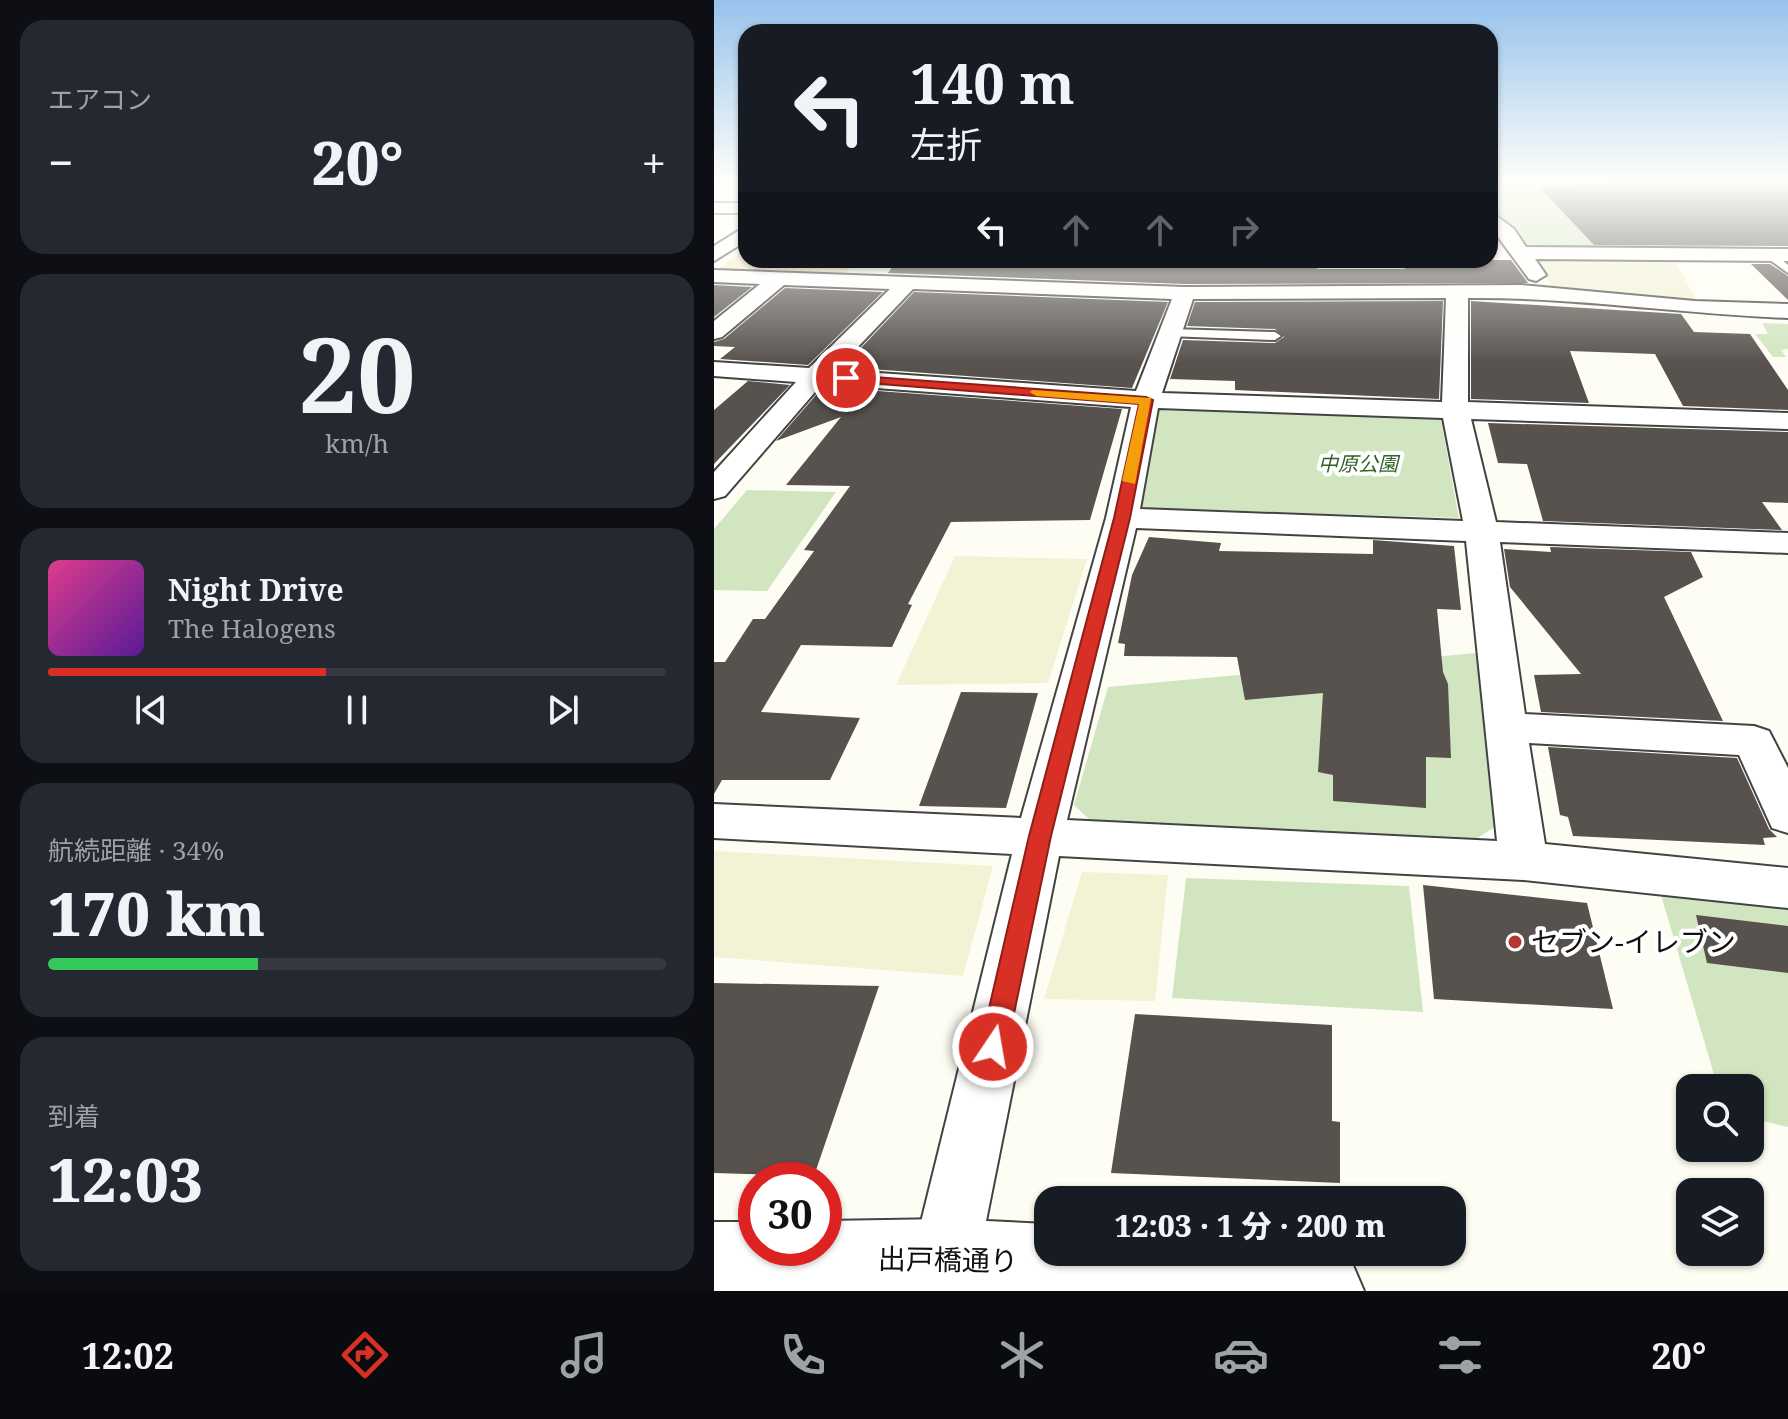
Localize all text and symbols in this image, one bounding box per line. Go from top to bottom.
text: 140 m [910,44,1075,120]
icon: left [778,56,882,160]
text: エアコン [48,81,152,117]
text: 左折 [910,120,982,169]
text: 20° [311,121,403,203]
text: − [48,132,73,192]
text: + [641,132,666,192]
icon: left [970,208,1014,252]
icon: ahead [1054,208,1098,252]
icon: ahead [1138,208,1182,252]
icon: right [1222,208,1266,252]
text: 20 [298,302,416,443]
pin [812,344,880,412]
icon: arrive [824,356,868,400]
text: km/h [325,425,389,461]
park label: 中原公園 [1318,450,1401,477]
text: Night Drive [168,569,344,610]
text: The Halogens [168,610,336,646]
icon: previous [129,688,173,732]
icon: pause [335,688,379,732]
icon: next [541,688,585,732]
text: 航続距離 · 34% [48,832,224,868]
text: 170 km [48,872,265,954]
place label: セブン-イレブン [1531,922,1736,960]
marker: セブン-イレブン [1506,933,1524,951]
position arrow [951,1005,1035,1089]
map controls [1676,1074,1764,1266]
button: search [1676,1074,1764,1162]
text: 到着 [48,1098,100,1134]
text: 12:03 [48,1138,203,1220]
speed limit sign: 30 [738,1162,842,1266]
button: layers [1676,1178,1764,1266]
text: 12:03 · 1 分 · 200 m [1114,1205,1386,1246]
street label: 出戸橋通り [878,1239,1018,1279]
icon: directions [337,1327,393,1383]
icon: music [556,1327,612,1383]
icon: phone [775,1327,831,1383]
icon: climate [994,1327,1050,1383]
icon: car [1213,1327,1269,1383]
icon: filters [1432,1327,1488,1383]
text: 12:02 [82,1331,174,1380]
text: 20° [1651,1331,1706,1380]

